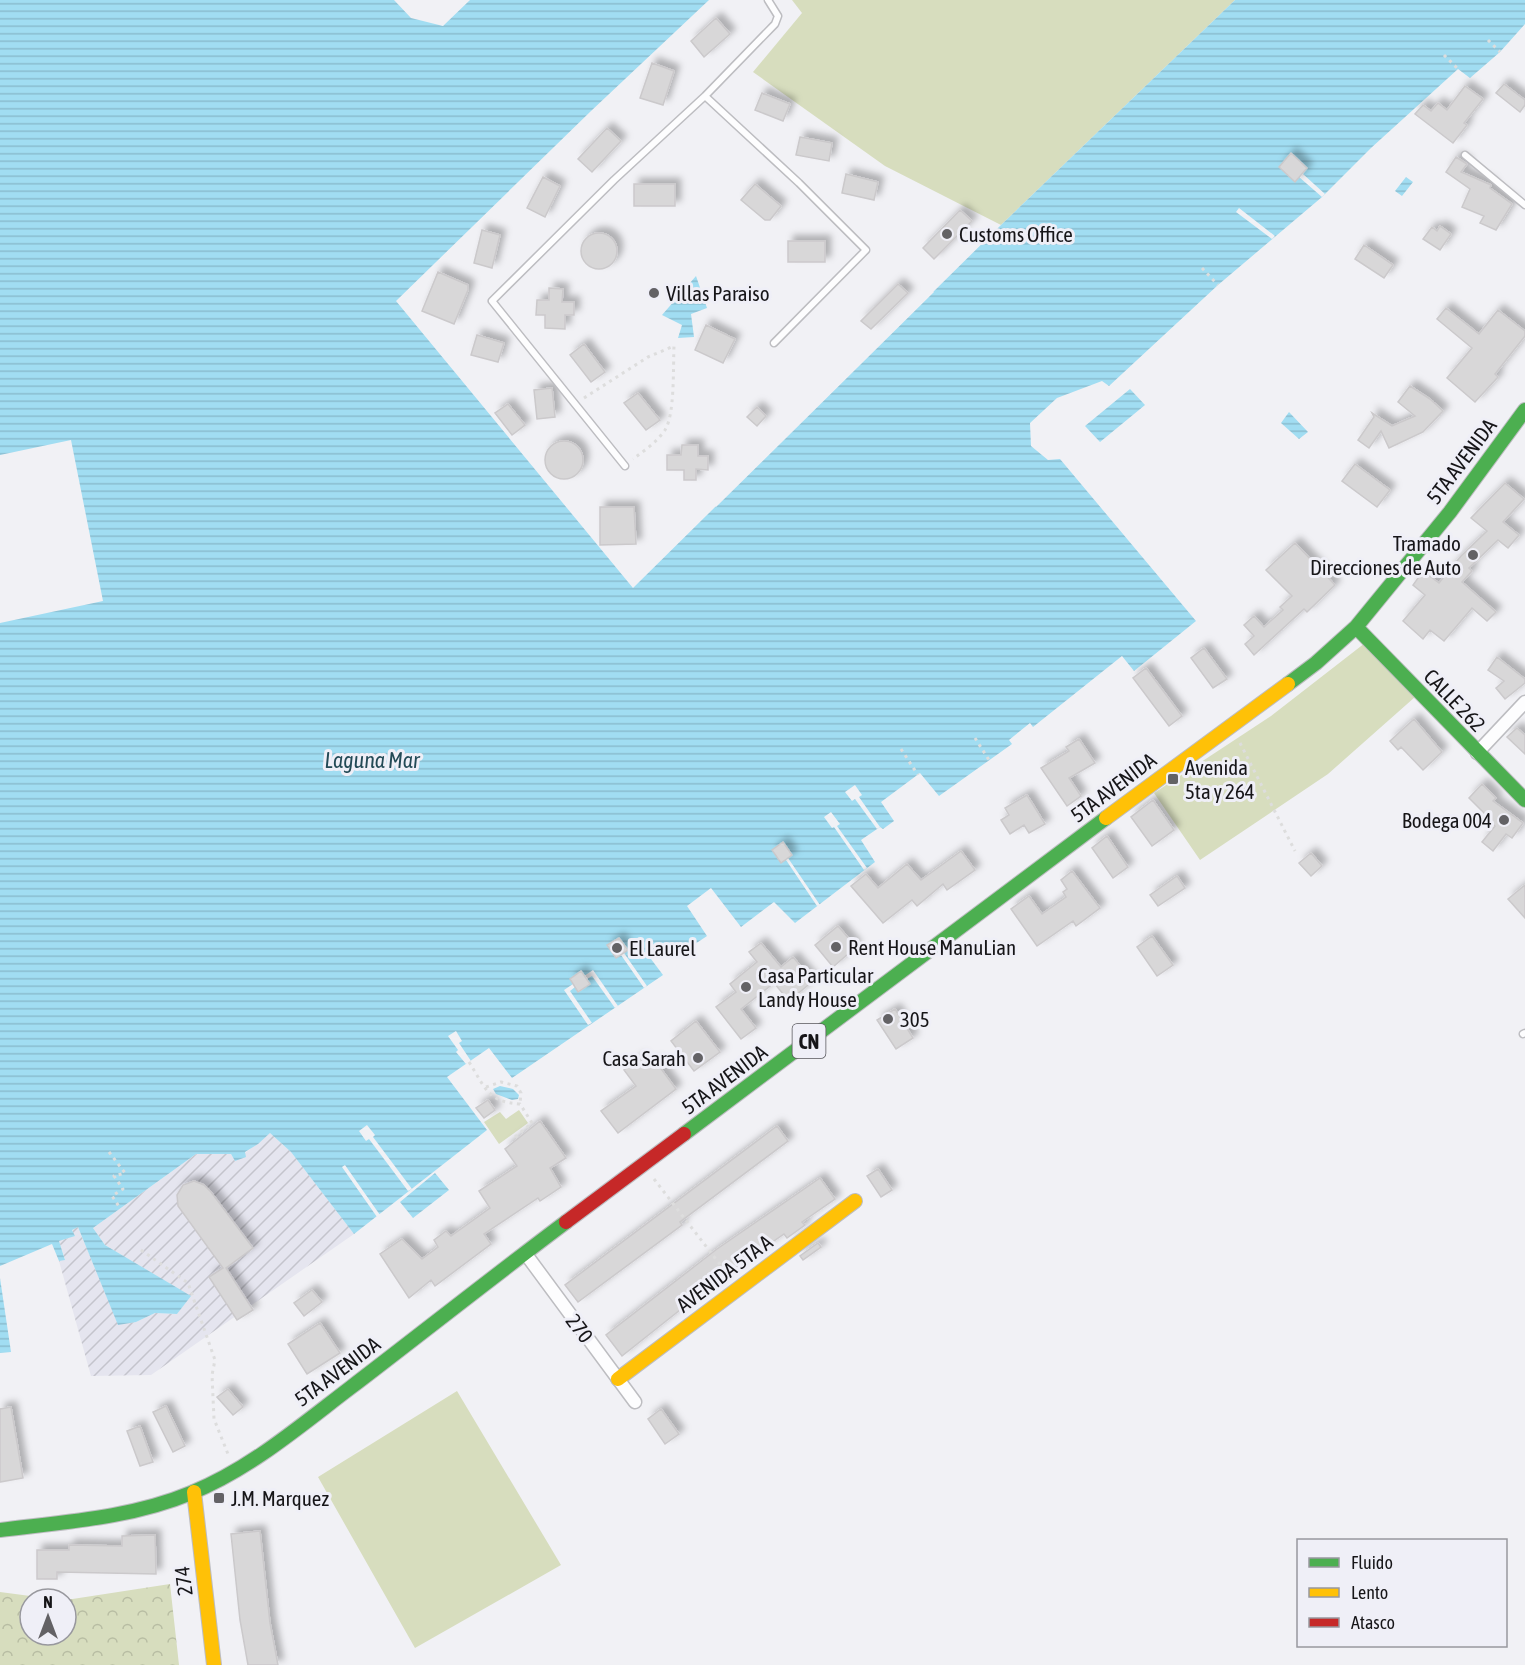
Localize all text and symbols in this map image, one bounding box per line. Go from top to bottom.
place label: Customs Office [959,222,1073,246]
marker: Customs Office [940,227,954,241]
place label: Villas Paraiso [666,281,770,305]
marker: Villas Paraiso [647,286,661,300]
street label: 5TA AVENIDA [1421,413,1501,508]
place label: Tramado Direcciones de Auto [1310,531,1461,579]
marker: Tramado Direcciones de Auto [1466,548,1480,562]
street label: CALLE 262 [1419,664,1491,736]
water label: Laguna Mar [324,747,421,773]
street label: 5TA AVENIDA [1066,747,1161,827]
place label: Avenida 5ta y 264 [1185,755,1255,803]
marker: Avenida 5ta y 264 [1166,772,1180,786]
place label: Bodega 004 [1402,808,1492,832]
marker: Bodega 004 [1497,813,1511,827]
place label: Rent House ManuLian [848,935,1016,959]
place label: El Laurel [629,936,696,960]
marker: Rent House ManuLian [829,940,843,954]
marker: El Laurel [610,941,624,955]
place label: Casa Particular Landy House [758,963,874,1011]
marker: Casa Particular Landy House [739,980,753,994]
place label: 305 [900,1007,930,1031]
marker: 305 [881,1012,895,1026]
road number: CN [792,1024,826,1058]
street label: 5TA AVENIDA [677,1039,772,1119]
place label: Casa Sarah [602,1046,686,1070]
marker: Casa Sarah [691,1051,705,1065]
street label: AVENIDA 5TA A [671,1229,777,1317]
street label: 270 [562,1309,599,1347]
street label: 5TA AVENIDA [290,1331,385,1411]
place label: J.M. Marquez [231,1486,329,1510]
marker: J.M. Marquez [212,1491,226,1505]
legend [1297,1539,1507,1647]
text: Fluido [1351,1552,1393,1573]
street label: 274 [169,1565,197,1597]
text: Lento [1351,1582,1388,1603]
north arrow [18,1587,78,1647]
text: N [43,1593,53,1611]
text: Atasco [1351,1612,1395,1633]

